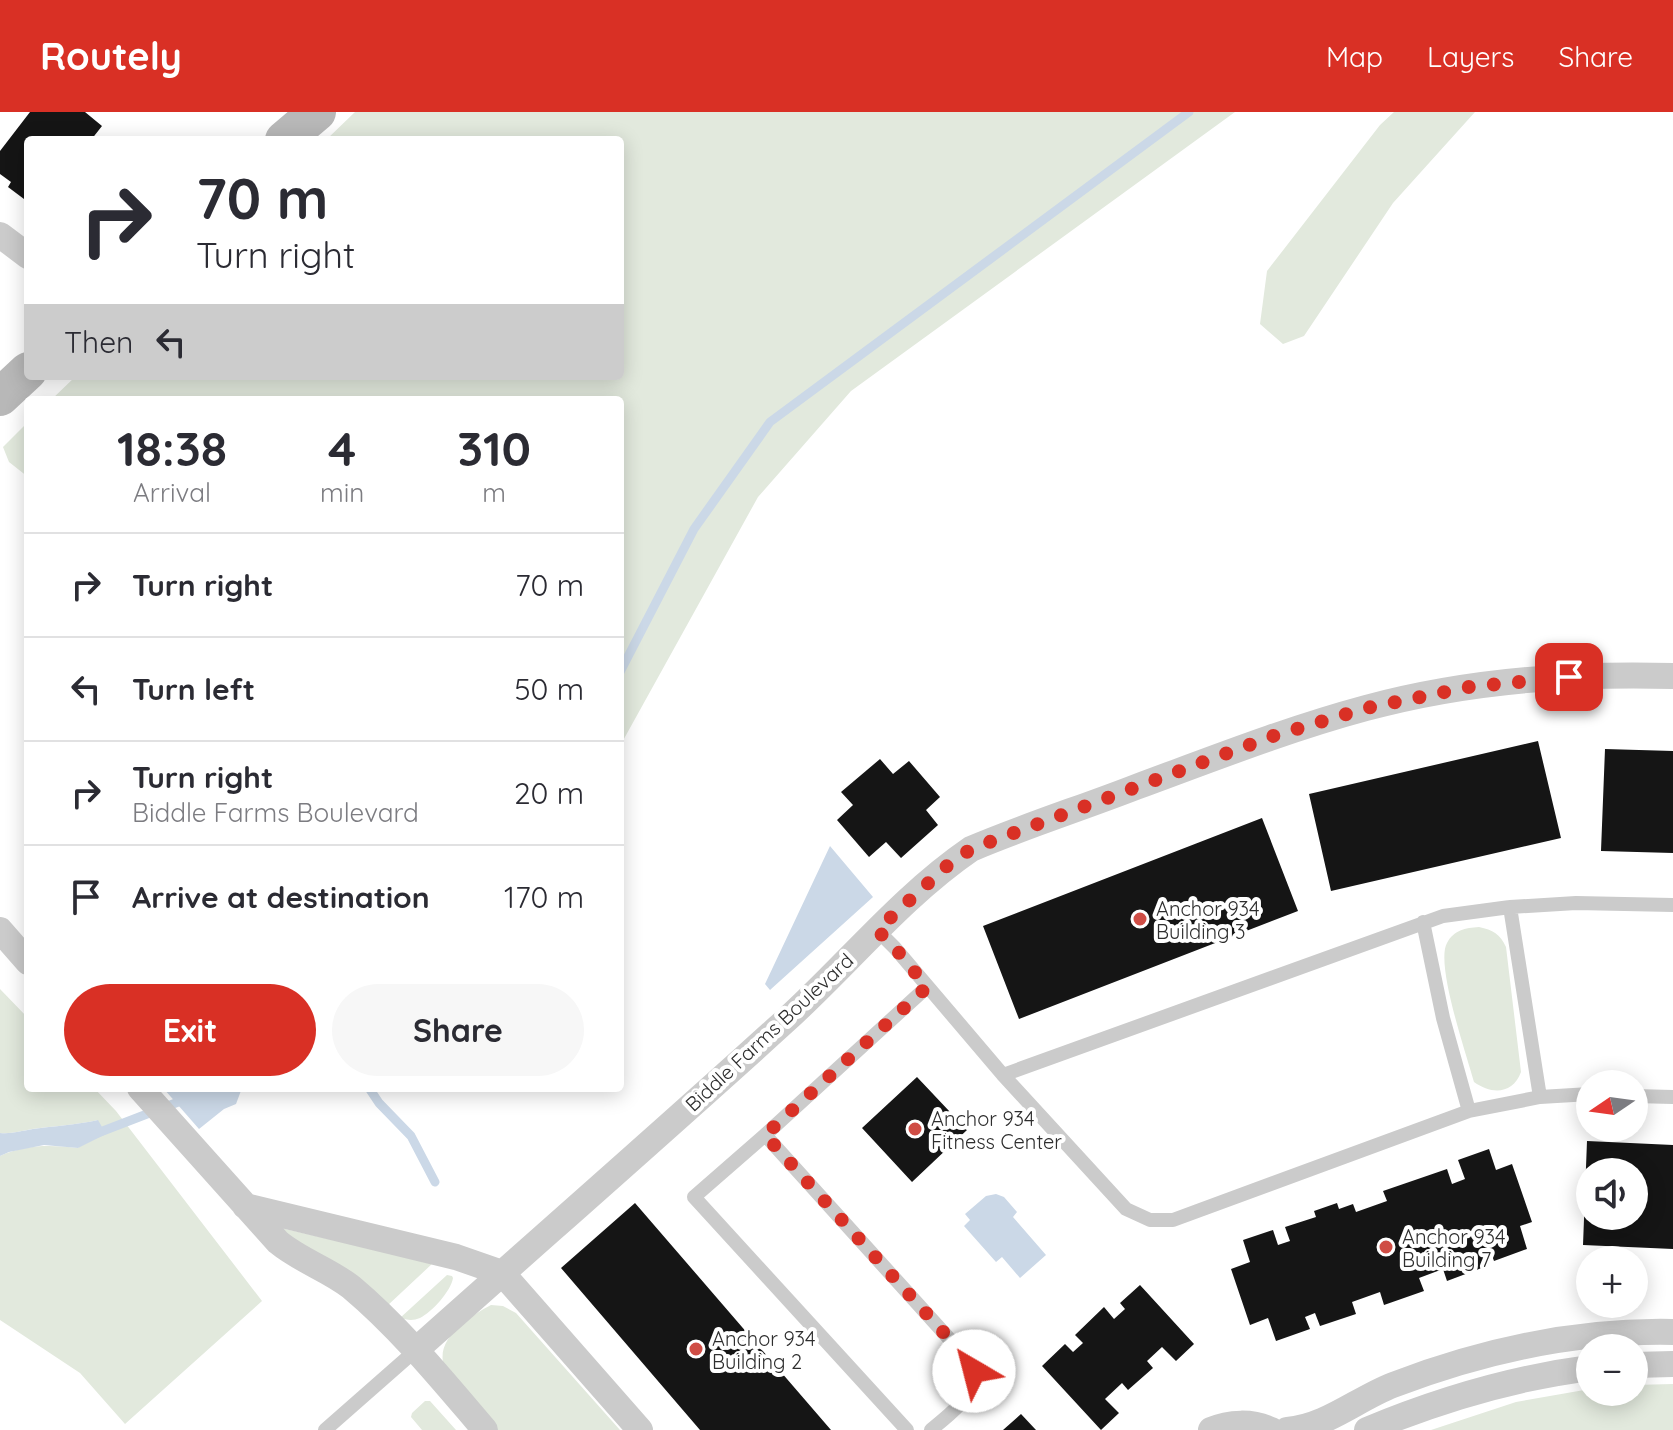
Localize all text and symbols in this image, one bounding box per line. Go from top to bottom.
text: Routely [40,32,182,80]
text: Map [1326,39,1383,74]
text: Layers [1427,39,1514,74]
text: Share [1558,39,1633,74]
text: 70 m [196,163,328,233]
icon: right [64,168,168,272]
text: Turn right [196,232,355,277]
icon: left [149,320,193,364]
text: Then [64,323,133,361]
text: 18:38 [117,418,227,478]
text: 4 [328,418,356,478]
text: 310 [457,418,531,478]
text: Arrival [133,476,211,509]
text: min [320,476,364,509]
text: m [482,476,506,509]
icon: right [64,563,108,607]
text: Turn right [132,566,273,604]
text: 70 m [515,566,584,604]
pin [1535,643,1603,711]
icon: arrive [1547,655,1591,699]
icon: left [64,667,108,711]
text: Turn left [132,670,255,708]
text: 50 m [514,670,584,708]
text: Turn right [132,758,273,796]
icon: right [64,771,108,815]
text: 20 m [514,774,584,812]
text: Biddle Farms Boulevard [132,796,419,829]
icon: arrive [64,875,108,919]
text: Arrive at destination [132,878,430,916]
text: 170 m [504,878,584,916]
place label: Anchor 934 Building 3 [1156,896,1260,944]
marker: Anchor 934 Building 3 [1131,910,1149,928]
street label: Biddle Farms Boulevard [680,948,858,1116]
button: Exit [64,984,316,1076]
button: Share [332,984,584,1076]
north arrow [1576,1070,1648,1142]
map controls [1576,1070,1648,1406]
place label: Anchor 934 Fitness Center [931,1106,1062,1154]
marker: Anchor 934 Fitness Center [906,1120,924,1138]
button: sound [1576,1158,1648,1230]
place label: Anchor 934 Building 7 [1402,1224,1506,1272]
marker: Anchor 934 Building 7 [1377,1238,1395,1256]
button: + [1576,1246,1648,1318]
place label: Anchor 934 Building 2 [712,1326,816,1374]
position arrow [932,1329,1016,1413]
button: − [1576,1334,1648,1406]
marker: Anchor 934 Building 2 [687,1340,705,1358]

